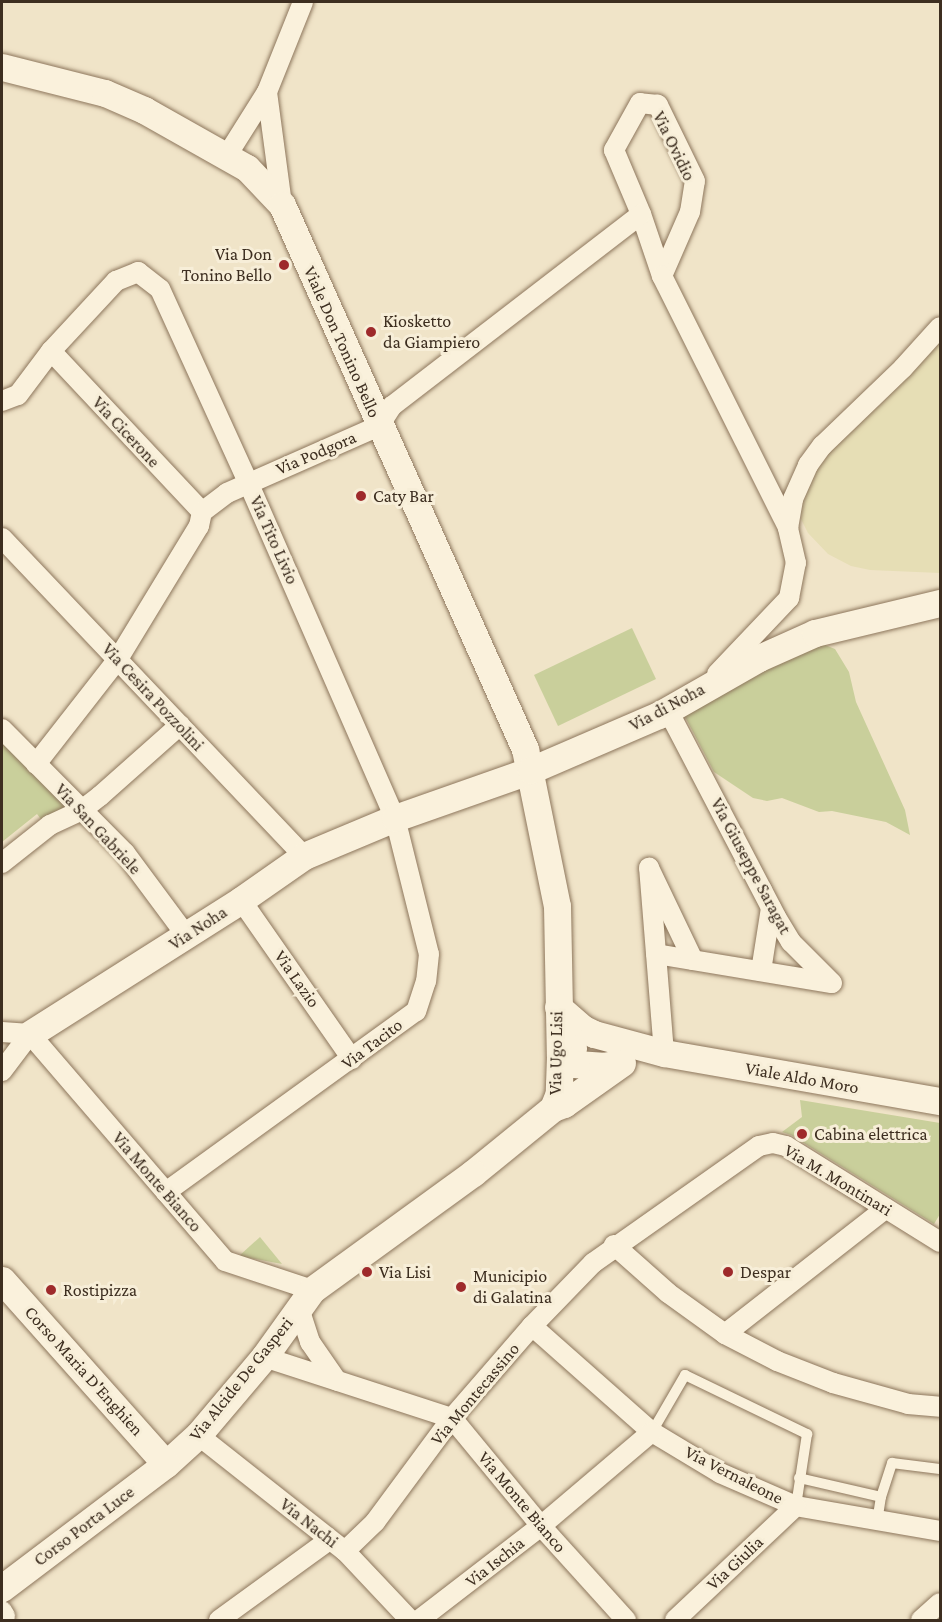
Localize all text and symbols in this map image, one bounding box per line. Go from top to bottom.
street label: Via Ovidio [648,108,700,184]
place label: Via Don Tonino Bello [181,244,272,286]
marker: Via Don Tonino Bello [277,258,291,272]
street label: Viale Don Tonino Bello [299,263,385,421]
place label: Kiosketto da Giampiero [383,311,480,354]
marker: Kiosketto da Giampiero [364,325,378,339]
street label: Via Cicerone [88,392,164,472]
street label: Via Podgora [272,426,360,480]
place label: Caty Bar [373,485,434,507]
marker: Caty Bar [354,489,368,503]
street label: Via Tito Livio [245,492,303,588]
street label: Via Cesira Pozzolini [97,638,209,756]
street label: Via di Noha [625,678,709,736]
street label: Via San Gabriele [50,779,146,879]
street label: Via Giuseppe Saragat [706,794,796,938]
street label: Via Noha [165,901,231,955]
street label: Via Lazio [270,946,324,1012]
street label: Via Ugo Lisi [544,1011,568,1095]
street label: Via Tacito [337,1014,407,1074]
street label: Viale Aldo Moro [744,1057,860,1099]
place label: Cabina elettrica [814,1123,928,1145]
street label: Via Monte Bianco [108,1127,206,1237]
marker: Cabina elettrica [795,1127,809,1141]
street label: Via M. Montinari [780,1139,896,1221]
place label: Via Lisi [379,1261,431,1283]
place label: Despar [740,1261,791,1283]
marker: Via Lisi [360,1265,374,1279]
marker: Despar [721,1265,735,1279]
place label: Municipio di Galatina [473,1266,552,1308]
place label: Rostipizza [63,1279,137,1301]
marker: Municipio di Galatina [454,1280,468,1294]
marker: Rostipizza [44,1283,58,1297]
street label: Corso Maria D'Enghien [20,1302,148,1440]
street label: Via Alcide De Gasperi [185,1313,297,1445]
street label: Via Montecassino [426,1338,524,1450]
street label: Via Vernaleone [681,1441,787,1509]
street label: Via Monte Bianco [473,1447,571,1557]
street label: Corso Porta Luce [29,1481,139,1571]
street label: Via Nachi [275,1493,343,1553]
street label: Via Giulia [702,1531,768,1595]
street label: Via Ischia [461,1532,529,1592]

